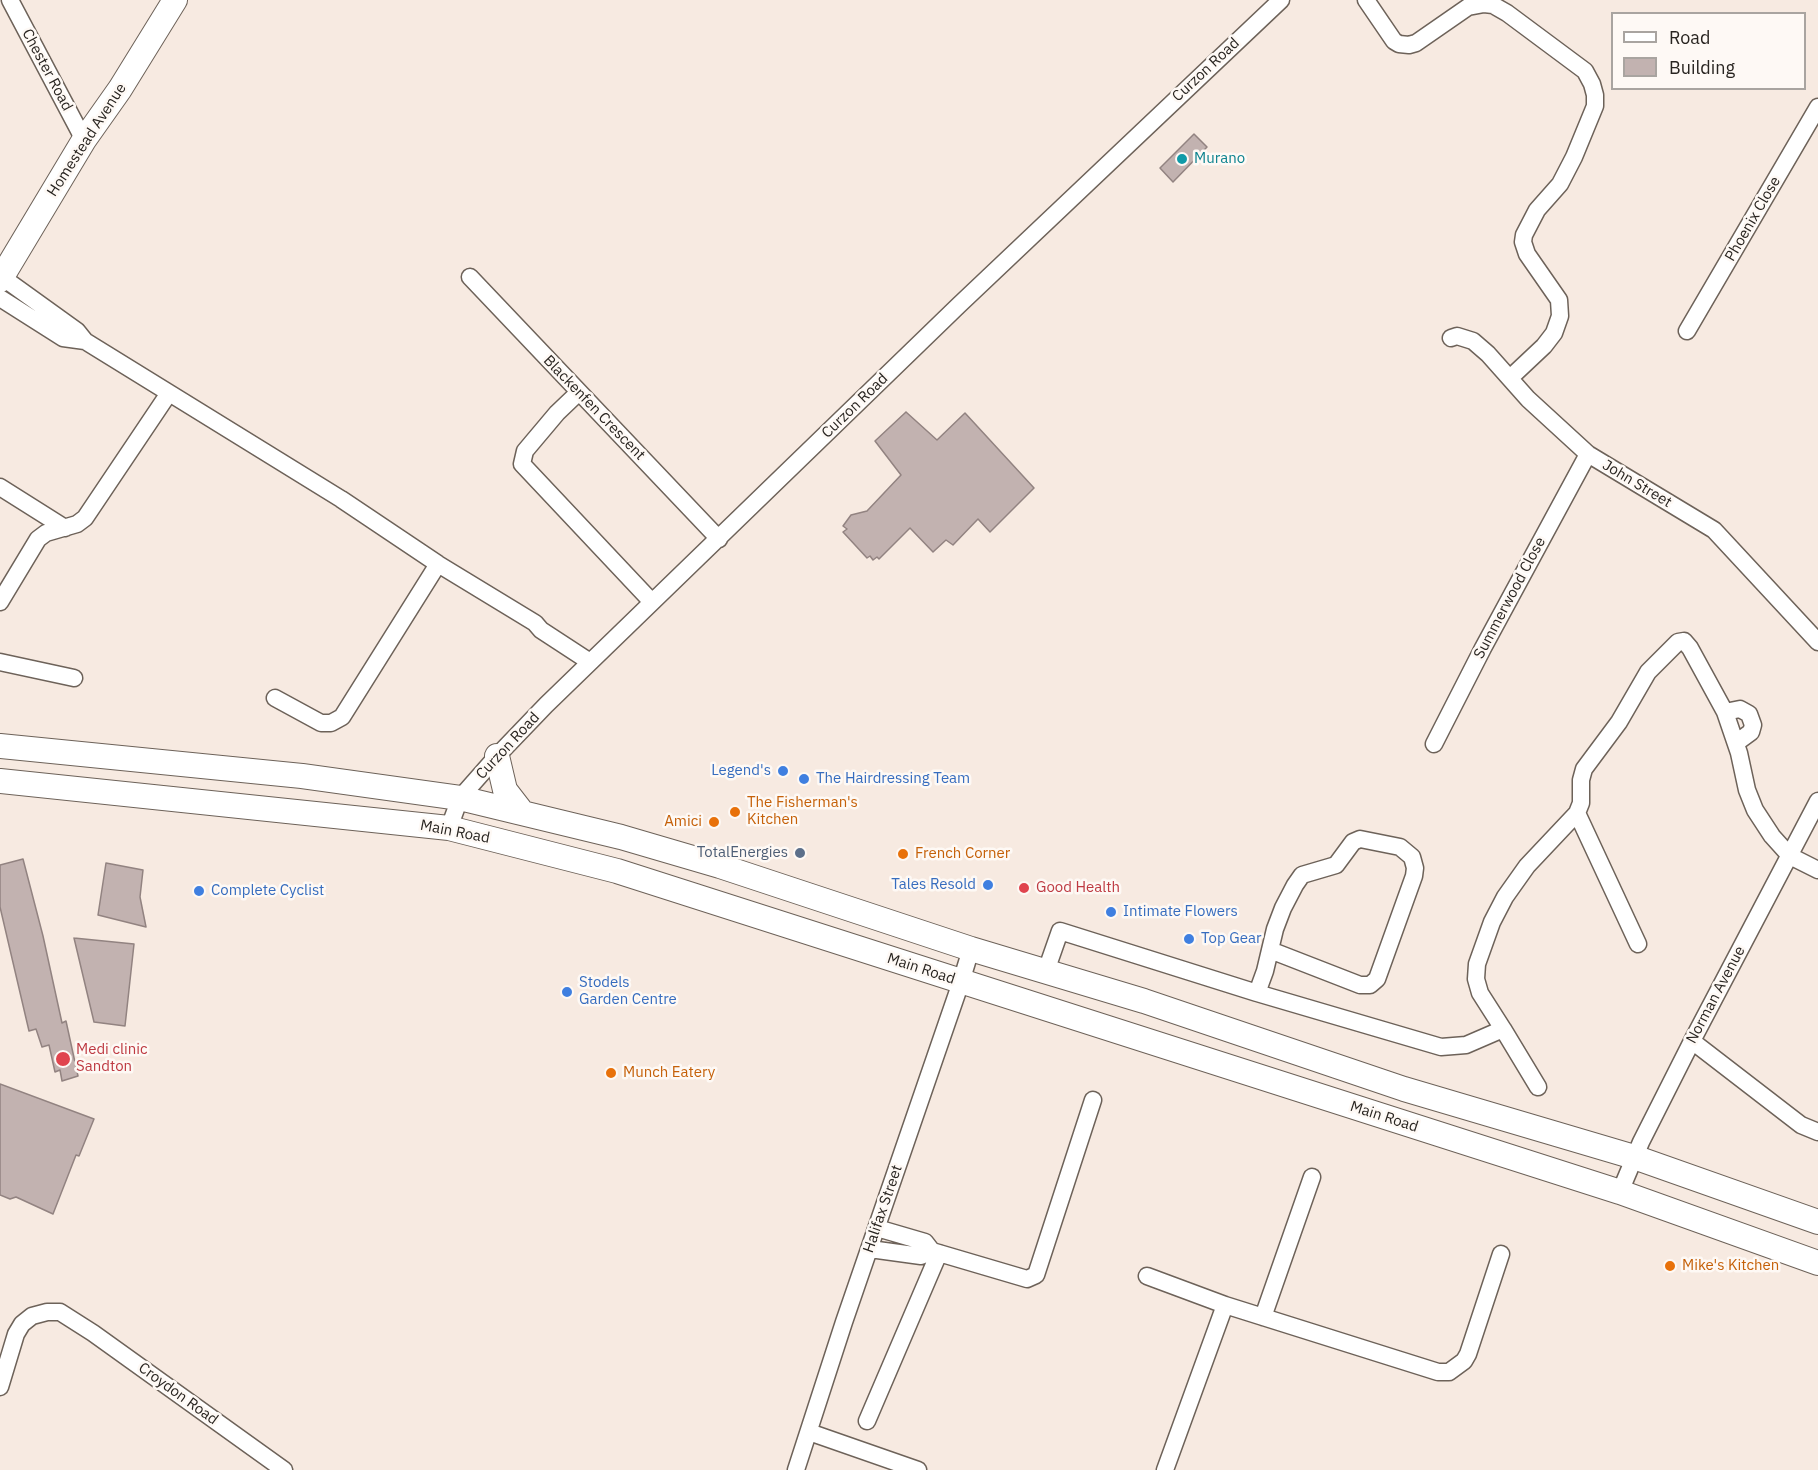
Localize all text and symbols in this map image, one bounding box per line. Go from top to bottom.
legend [1611,12,1806,90]
street label: Chester Road [18,26,76,114]
text: Road [1669,26,1710,49]
street label: Curzon Road [1169,34,1243,106]
text: Building [1669,56,1735,79]
street label: Homestead Avenue [44,80,130,200]
place label: Murano [1194,150,1245,168]
marker: Murano [1175,152,1189,166]
street label: Phoenix Close [1721,173,1785,265]
street label: Blackenfen Crescent [539,352,649,464]
street label: Curzon Road [818,370,892,442]
street label: John Street [1599,456,1675,512]
street label: Summerwood Close [1470,534,1550,662]
street label: Curzon Road [472,709,544,783]
place label: Legend's [711,762,771,780]
marker: Legend's [776,764,790,778]
place label: The Hairdressing Team [816,770,970,788]
marker: The Hairdressing Team [797,772,811,786]
place label: The Fisherman's Kitchen [747,794,858,829]
marker: The Fisherman's Kitchen [728,805,742,819]
place label: Amici [664,813,702,831]
marker: Amici [707,815,721,829]
street label: Main Road [419,816,491,848]
place label: TotalEnergies [697,844,788,862]
place label: French Corner [915,845,1010,863]
marker: TotalEnergies [793,846,807,860]
marker: French Corner [896,847,910,861]
place label: Tales Resold [891,876,976,894]
marker: Tales Resold [981,878,995,892]
place label: Good Health [1036,879,1120,897]
marker: Good Health [1017,881,1031,895]
place label: Complete Cyclist [211,882,324,900]
marker: Complete Cyclist [192,884,206,898]
place label: Intimate Flowers [1123,903,1238,921]
marker: Intimate Flowers [1104,905,1118,919]
place label: Top Gear [1201,930,1261,948]
marker: Top Gear [1182,932,1196,946]
street label: Norman Avenue [1683,943,1749,1047]
street label: Main Road [885,950,957,988]
place label: Stodels Garden Centre [579,974,677,1009]
marker: Stodels Garden Centre [560,985,574,999]
place label: Medi clinic Sandton [76,1041,148,1076]
marker: Medi clinic Sandton [54,1050,72,1068]
place label: Munch Eatery [623,1064,715,1082]
marker: Munch Eatery [604,1066,618,1080]
street label: Main Road [1348,1098,1420,1136]
street label: Halifax Street [860,1163,906,1255]
place label: Mike's Kitchen [1682,1257,1779,1275]
marker: Mike's Kitchen [1663,1259,1677,1273]
street label: Croydon Road [135,1359,221,1429]

